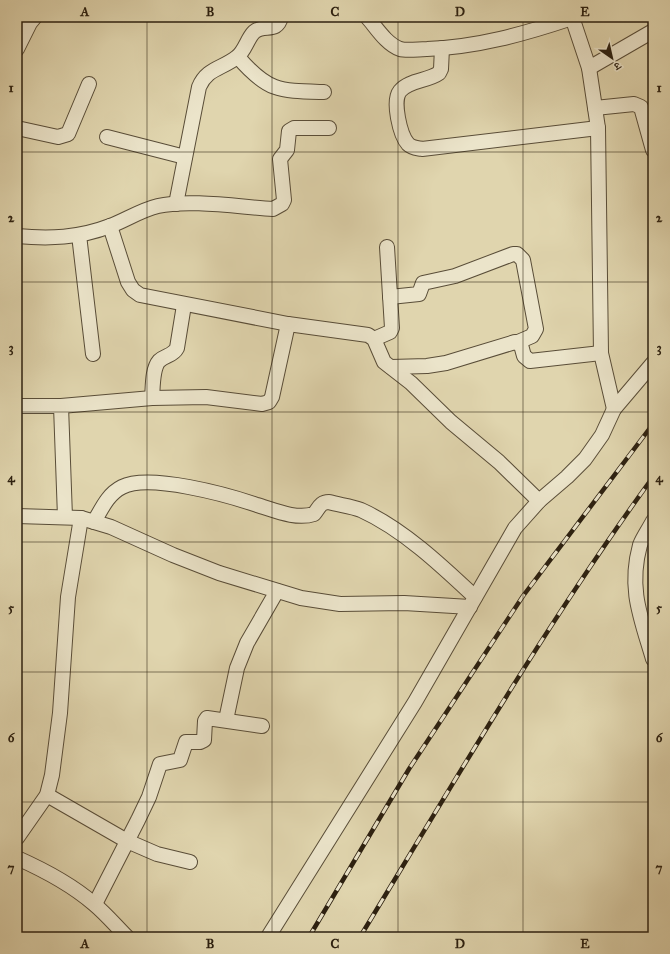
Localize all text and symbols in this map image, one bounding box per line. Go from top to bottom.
text: A [80,4,90,20]
text: B [206,4,215,20]
text: C [331,4,340,20]
text: D [455,4,465,20]
text: E [580,4,590,20]
north arrow [592,38,632,78]
text: उ [610,58,624,74]
text: 1 [8,80,14,96]
text: 1 [656,80,662,96]
text: 2 [8,210,15,226]
text: 2 [656,210,663,226]
text: 3 [8,340,14,356]
text: 3 [656,340,662,356]
text: 4 [7,470,15,486]
text: 4 [655,470,663,486]
text: 5 [8,600,15,616]
text: 5 [656,600,663,616]
text: 6 [8,730,16,746]
text: 6 [656,730,664,746]
text: 7 [8,860,15,876]
text: 7 [656,860,663,876]
text: A [80,936,90,952]
text: B [206,936,215,952]
text: C [331,936,340,952]
text: D [455,936,465,952]
text: E [580,936,590,952]

